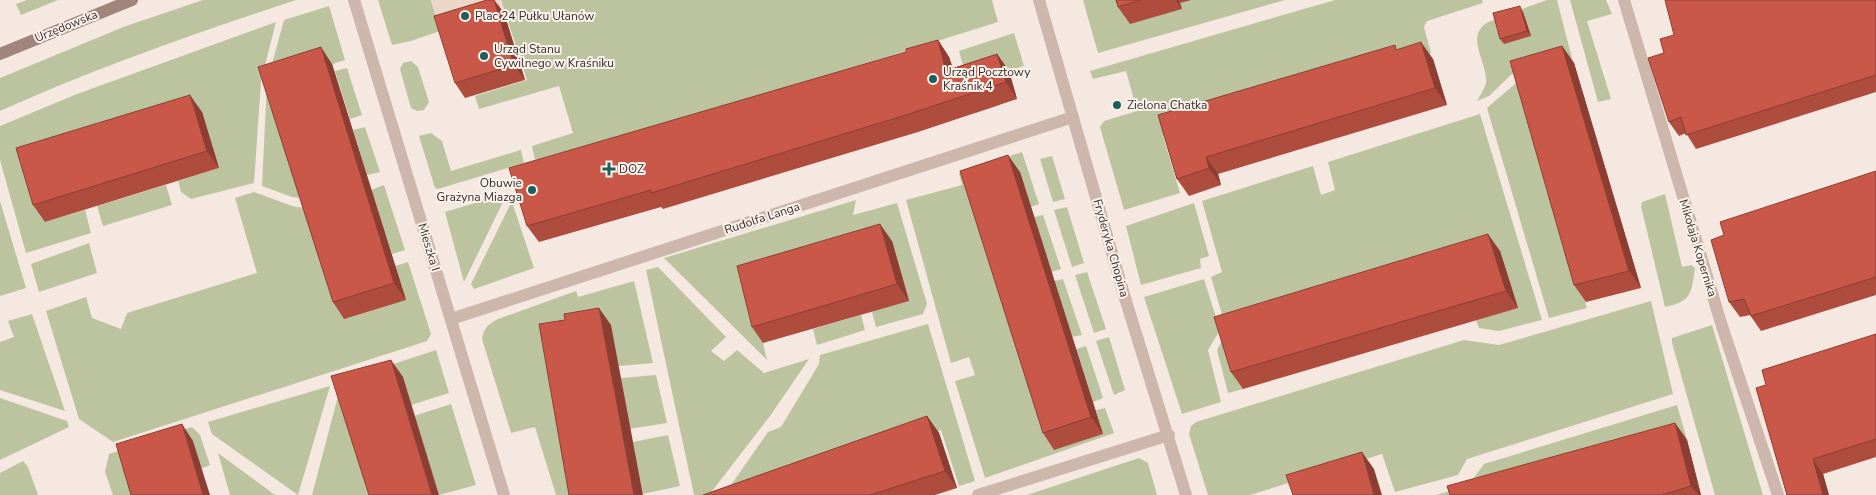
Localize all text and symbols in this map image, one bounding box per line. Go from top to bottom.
street label: Urzędowska [32,6,100,46]
place label: Plac 24 Pułku Ułanów [475,8,594,24]
marker: Plac 24 Pułku Ułanów [459,10,471,22]
place label: Urząd Stanu Cywilnego w Kraśniku [494,41,614,71]
marker: Urząd Stanu Cywilnego w Kraśniku [478,50,490,62]
place label: Urząd Pocztowy Kraśnik 4 [943,64,1031,94]
marker: Urząd Pocztowy Kraśnik 4 [927,73,939,85]
place label: Zielona Chatka [1127,97,1207,113]
marker: Zielona Chatka [1111,99,1123,111]
place label: DOZ [619,161,644,177]
marker: DOZ [603,163,615,175]
place label: Obuwie Grażyna Miazga [437,175,522,205]
marker: Obuwie Grażyna Miazga [526,184,538,196]
street label: Fryderyka Chopina [1089,197,1133,299]
street label: Mikołaja Kopernika [1676,197,1720,299]
street label: Rudolfa Langa [722,198,802,238]
street label: Mieszka I [414,221,444,273]

